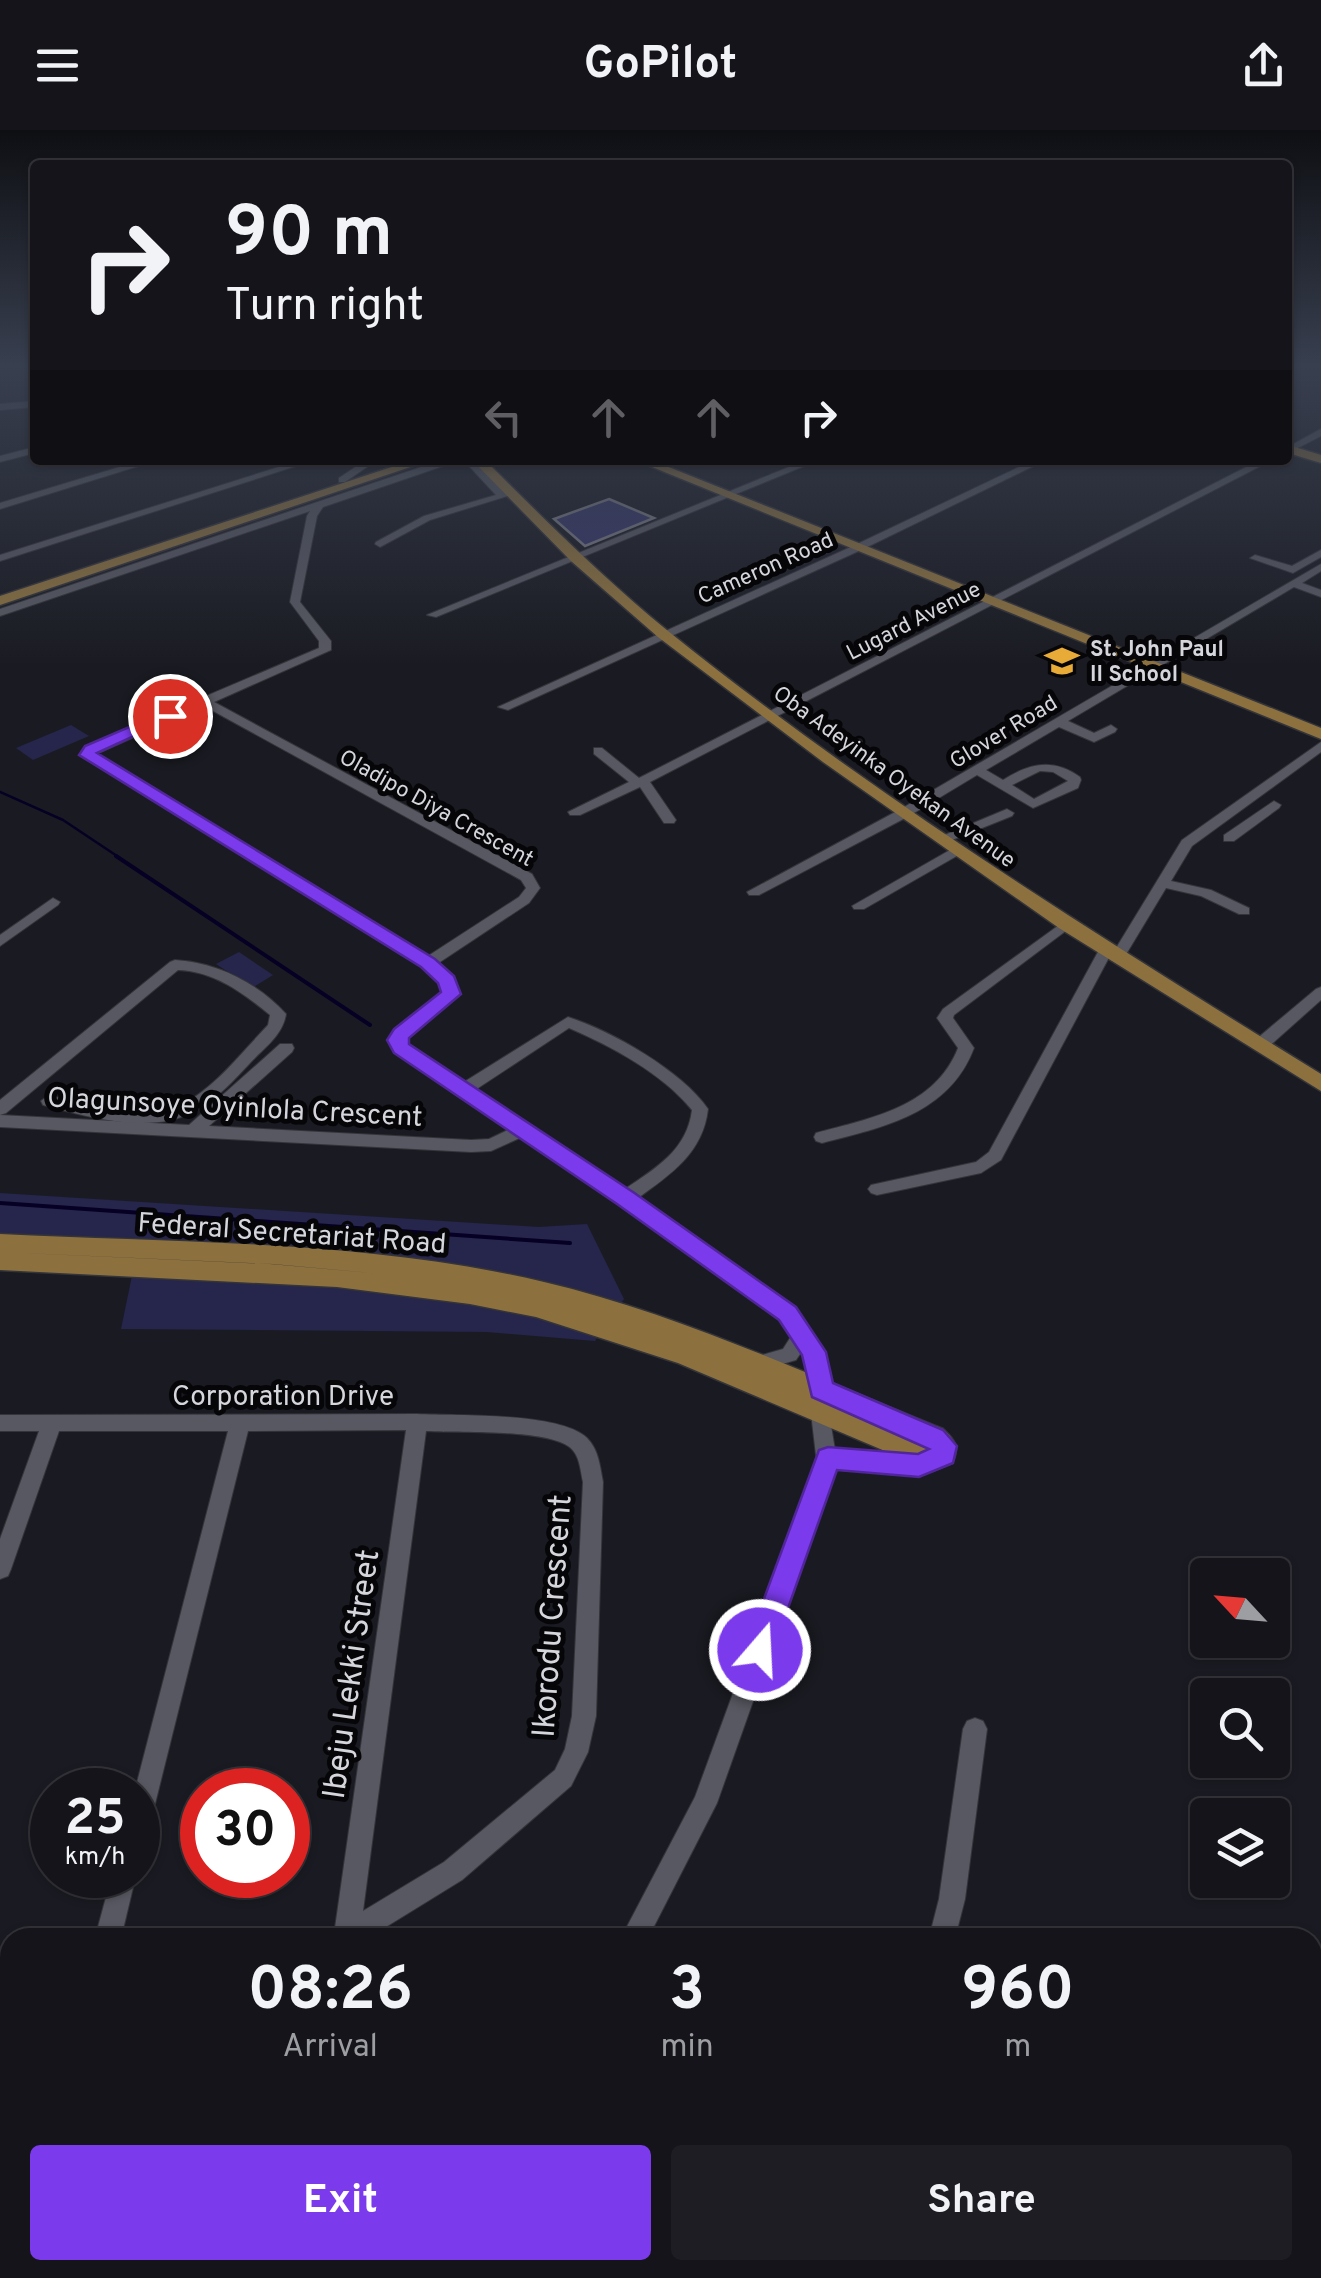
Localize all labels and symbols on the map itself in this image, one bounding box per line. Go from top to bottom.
street label: Cameron Road [694,527,838,611]
street label: Lugard Avenue [842,577,986,668]
place label: St. John Paul II School [1090,637,1224,689]
school or university icon: St. John Paul II School [1043,642,1081,680]
pin [128,674,213,759]
street label: Oba Adeyinka Oyekan Avenue [767,681,1020,875]
street label: Glover Road [946,690,1063,776]
street label: Oladipo Diya Crescent [334,745,538,874]
street label: Olagunsoye Oyinlola Crescent [46,1081,424,1137]
street label: Federal Secretariat Road [136,1206,447,1264]
street label: Corporation Drive [172,1380,394,1416]
street label: Ikorodu Crescent [526,1493,582,1739]
street label: Ibeju Lekki Street [316,1547,390,1802]
north arrow [1190,1558,1290,1658]
position arrow [708,1598,812,1702]
speed limit sign: 30 [180,1768,310,1898]

